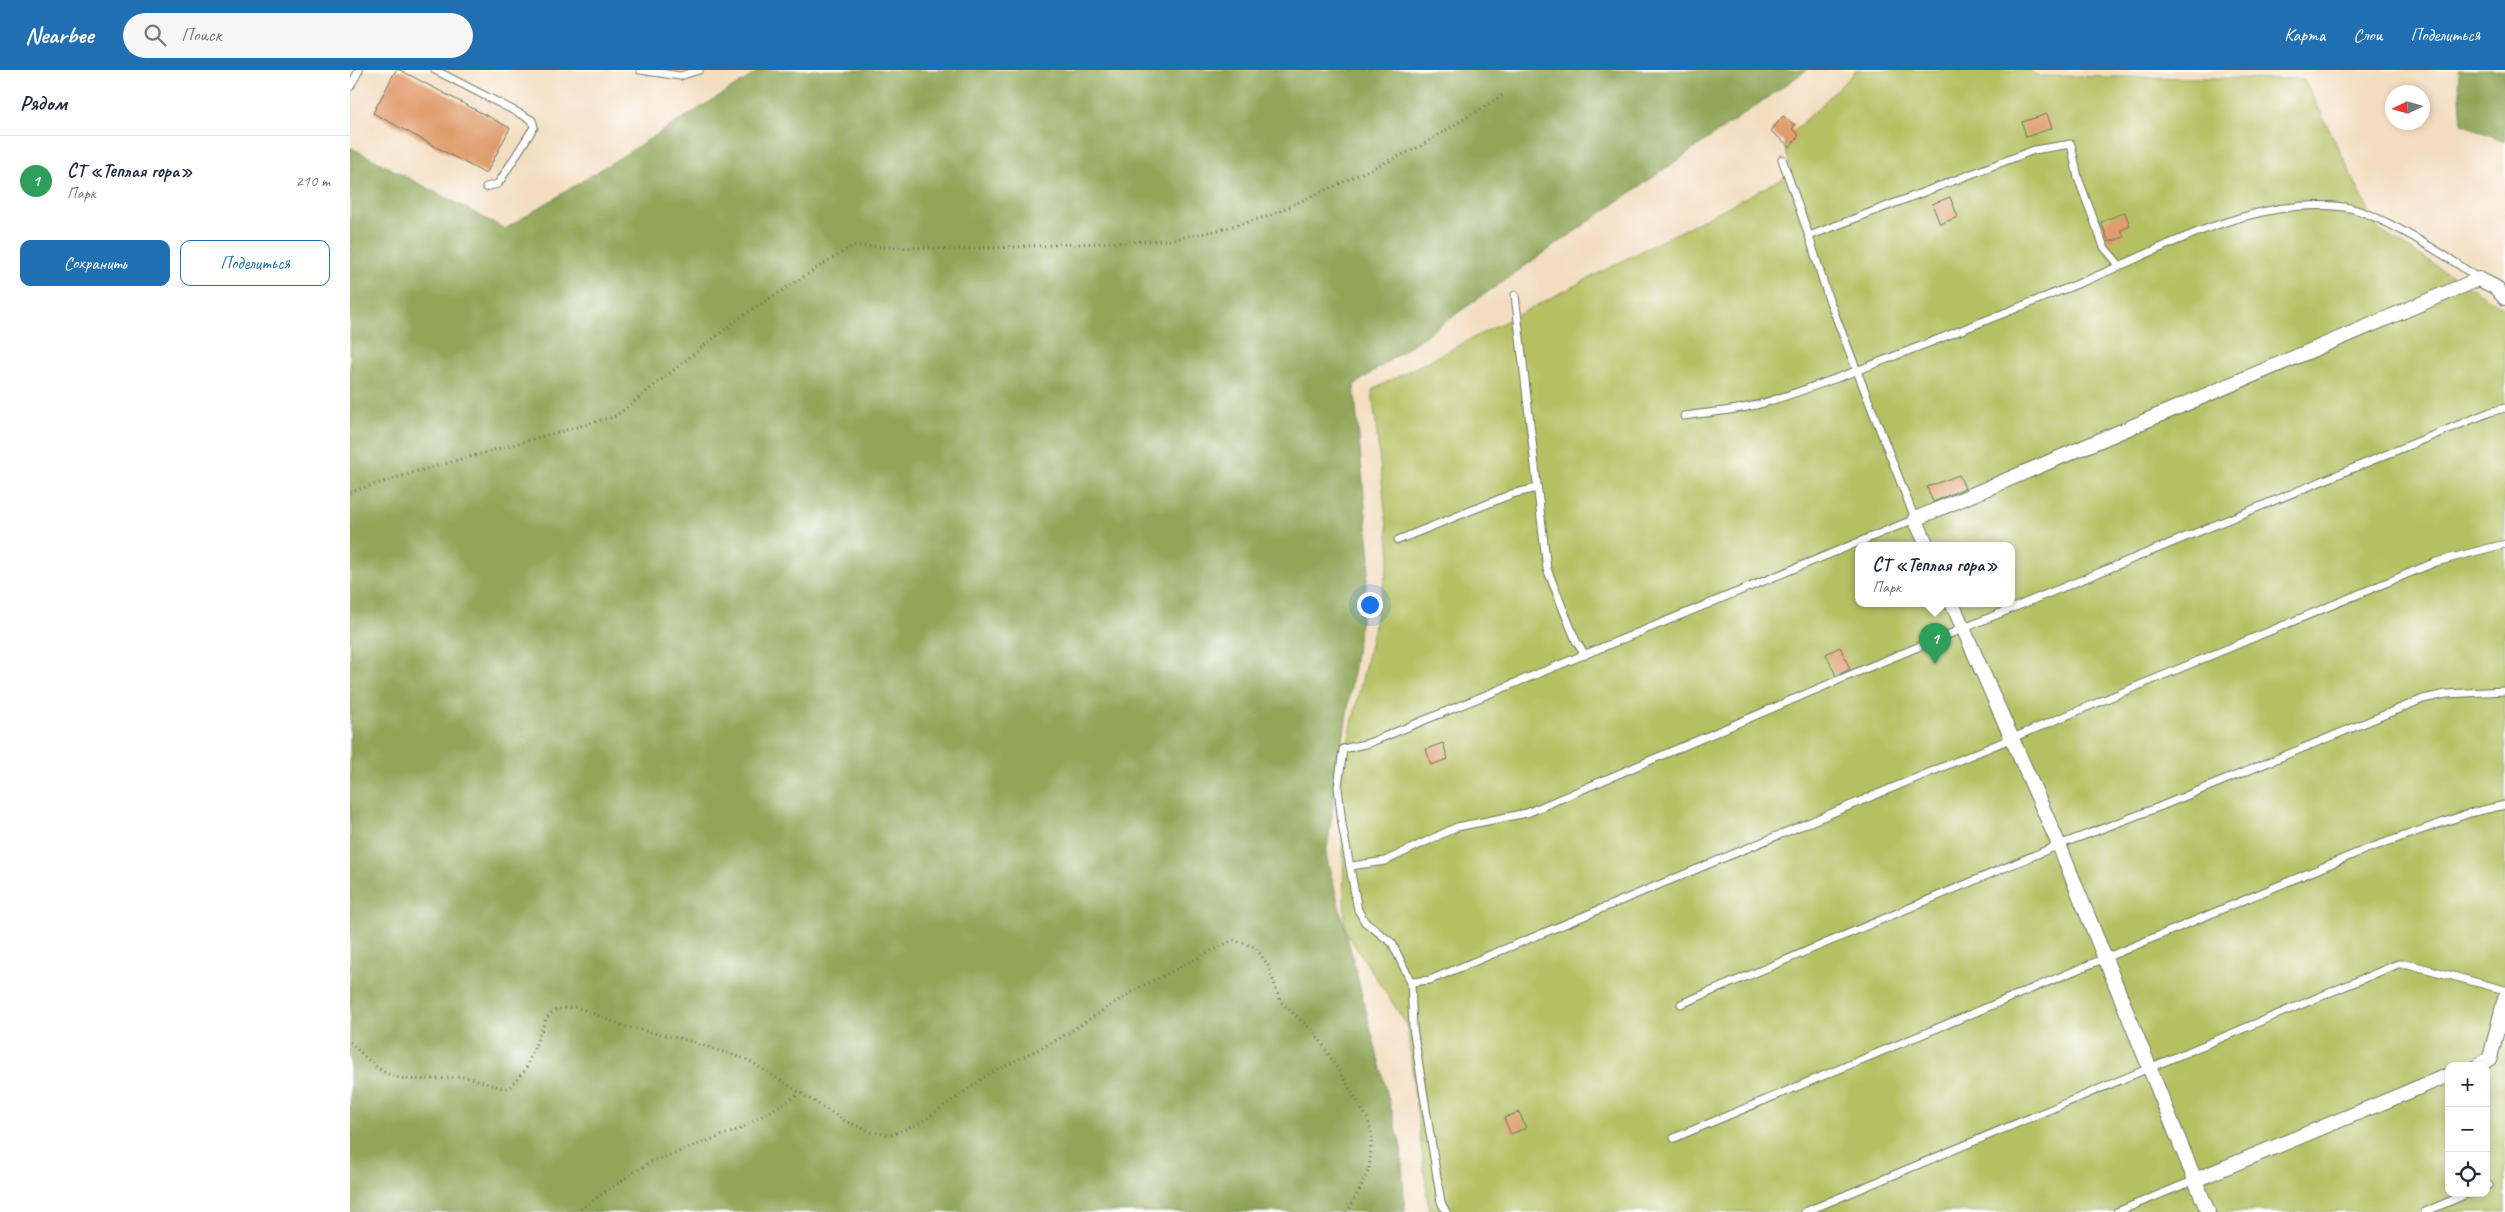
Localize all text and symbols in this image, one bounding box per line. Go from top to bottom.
search box [123,13,473,58]
text: Nearbee [25,20,93,50]
icon: search [141,21,169,49]
text: Поиск [181,23,221,47]
text: Карта [2284,24,2325,46]
text: Слои [2353,24,2382,46]
text: Поделиться [2410,24,2480,46]
north arrow [2385,85,2430,130]
text: Рядом [20,90,67,116]
text: СТ «Теплая гора» [67,159,193,183]
text: 1 [32,171,40,191]
text: 210 m [296,171,330,191]
text: Парк [67,183,96,203]
button: Сохранить [20,240,170,286]
button: Поделиться [180,240,330,286]
popup [1855,542,2015,607]
text: СТ «Теплая гора» [1872,553,1998,577]
text: Парк [1872,577,1901,597]
your location [1357,592,1383,618]
pin: 1 [1919,623,1951,664]
map controls [2445,1062,2490,1197]
button: + [2445,1062,2490,1107]
button: − [2445,1107,2490,1152]
button: locate [2445,1152,2490,1197]

